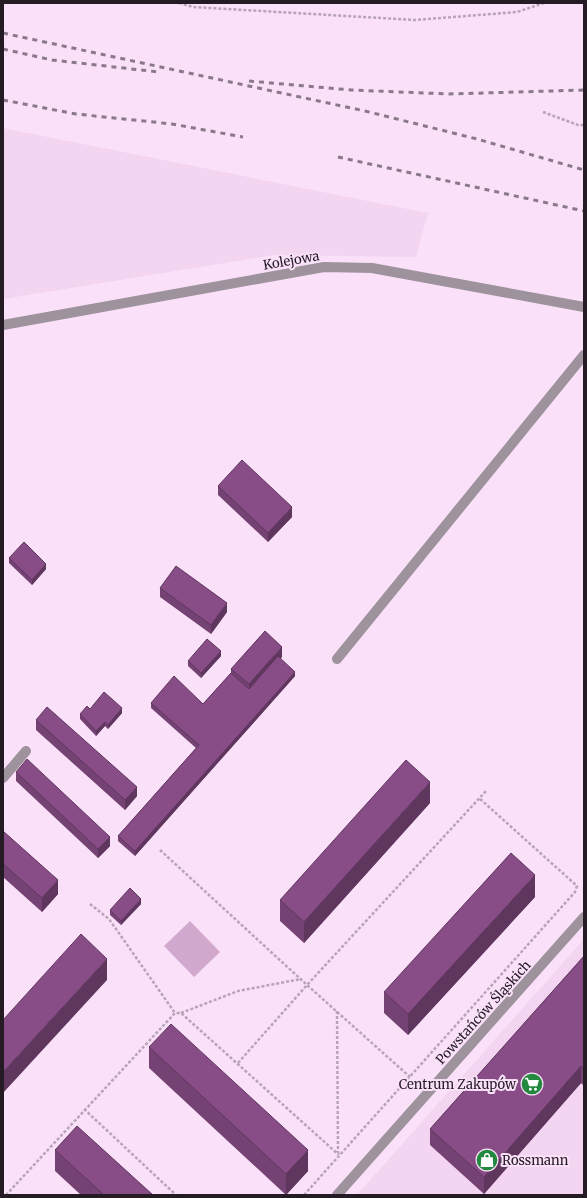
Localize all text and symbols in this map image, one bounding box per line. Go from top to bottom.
street label: Kolejowa [262,247,321,274]
street label: Powstańców Śląskich [431,956,535,1068]
supermarket icon: Centrum Zakupów [519,1071,545,1097]
place label: Centrum Zakupów [399,1076,517,1093]
shop icon: Rossmann [474,1147,500,1173]
place label: Rossmann [502,1152,569,1169]

